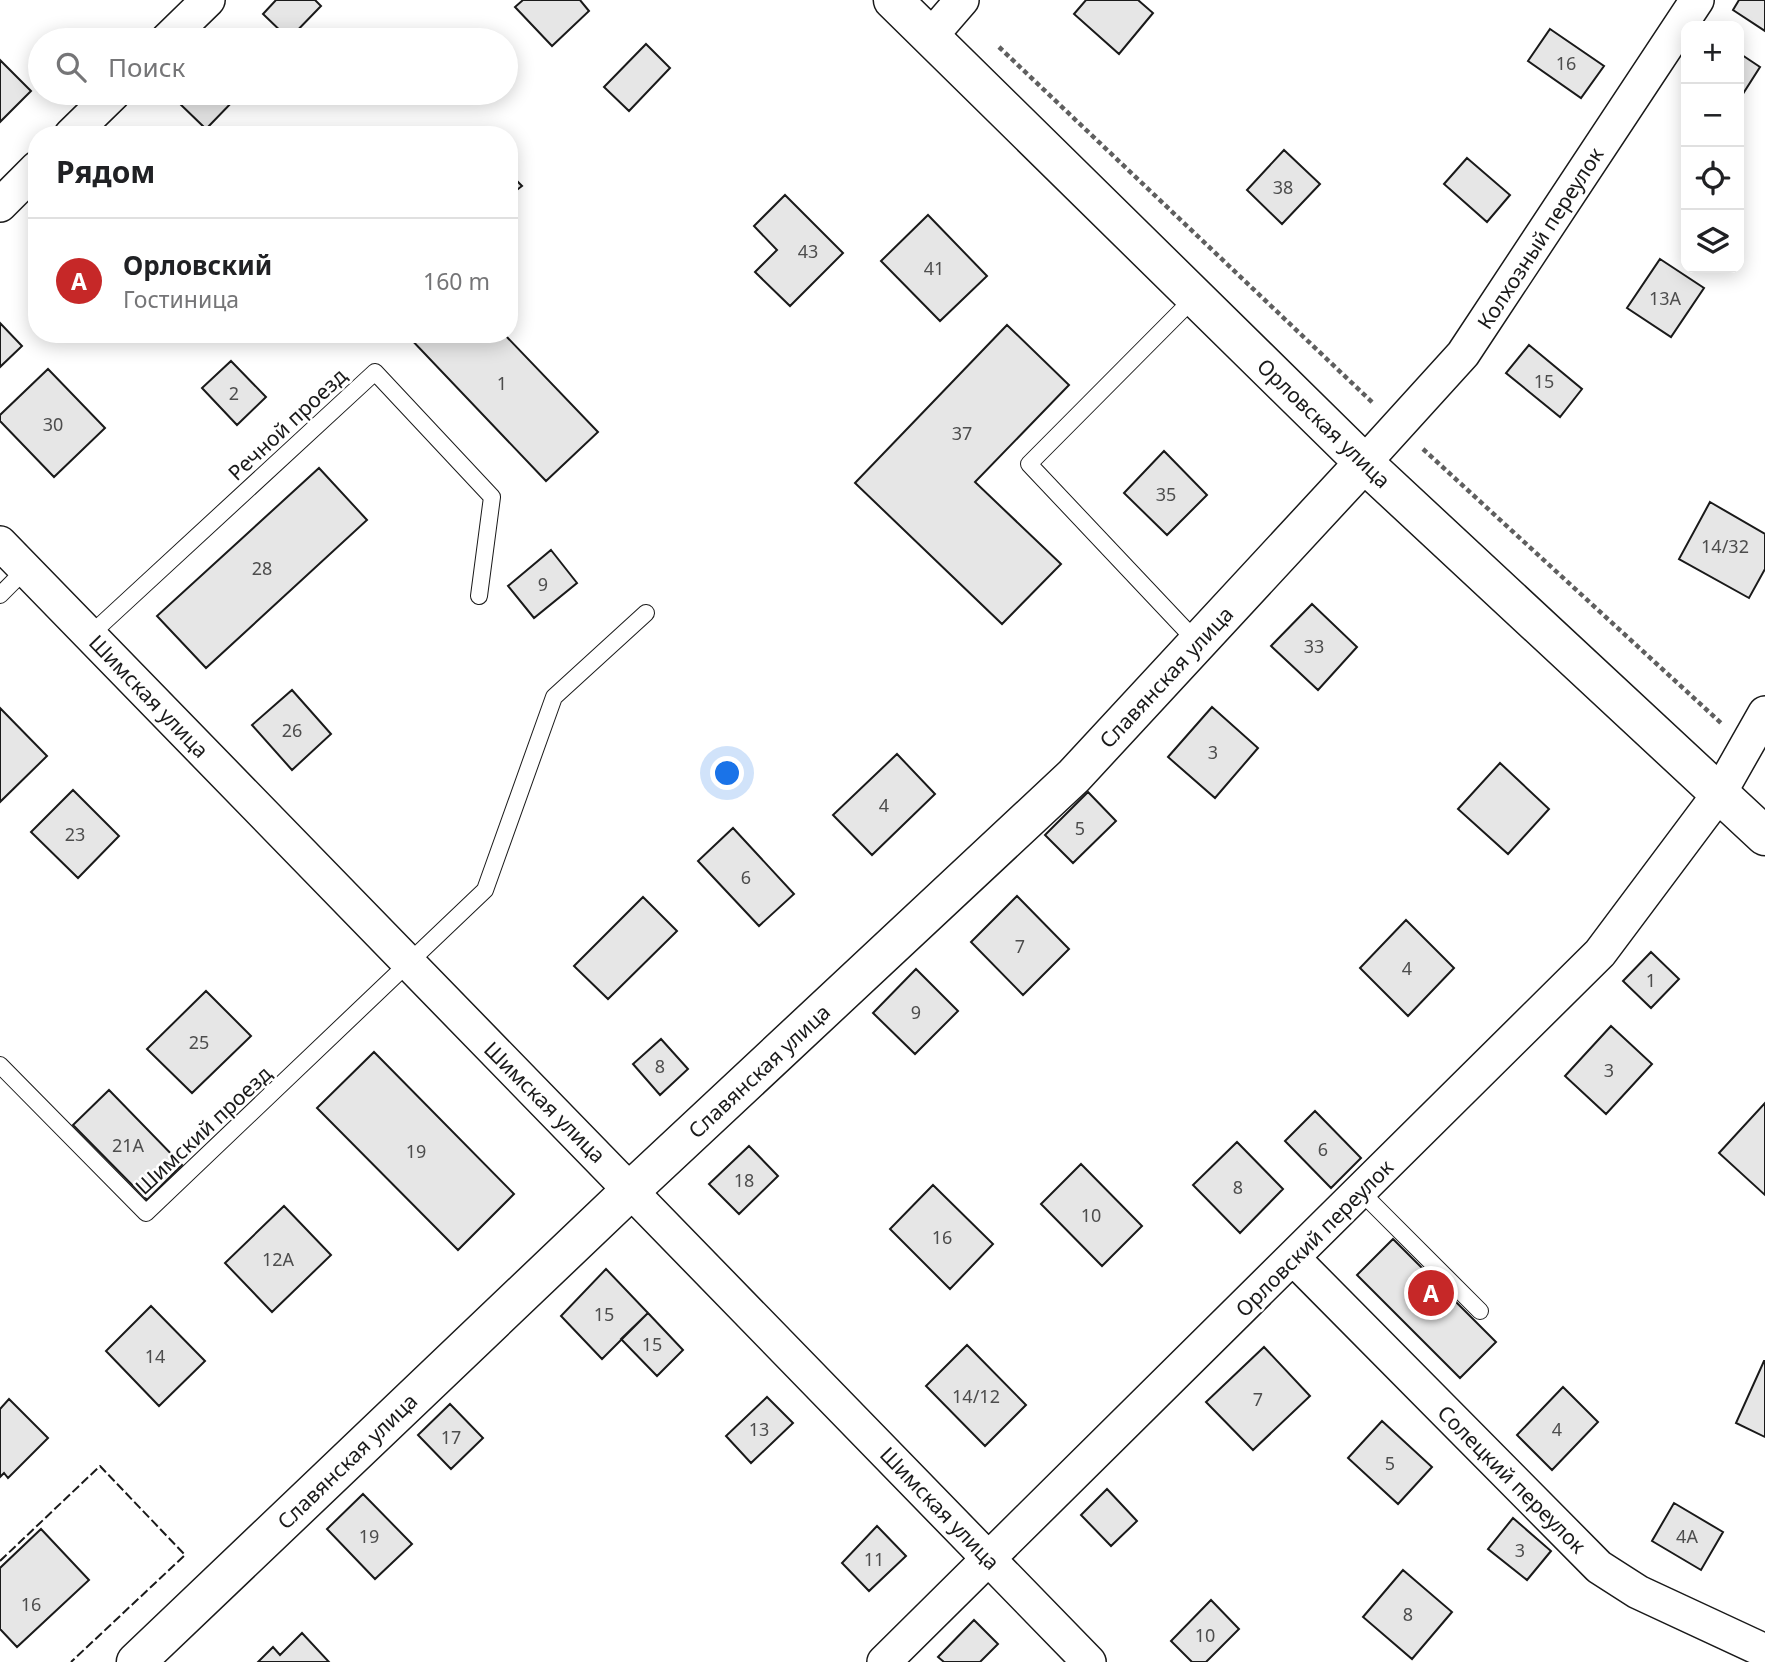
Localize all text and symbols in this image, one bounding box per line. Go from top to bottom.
map controls [1681,21,1744,273]
button: + [1681,21,1744,84]
search box [28,28,518,105]
icon: search [52,48,90,86]
text: Поиск [108,49,185,85]
house number: 16 [1556,51,1576,75]
button: − [1681,84,1744,147]
street label: Колхозный переулок [1471,142,1609,334]
button: locate [1681,147,1744,210]
text: Рядом [56,151,155,192]
house number: 38 [1273,175,1293,199]
button: layers [1681,210,1744,273]
house number: 43 [798,239,818,263]
text: Орловский [123,247,272,283]
house number: 41 [924,256,944,280]
text: A [71,265,87,297]
text: 160 m [423,265,490,297]
text: Гостиница [123,283,239,315]
house number: 13А [1649,286,1682,310]
street label: Орловская улица [1251,352,1397,494]
street label: Речной проезд [222,362,353,486]
house number: 15 [1534,369,1554,393]
house number: 1 [497,371,507,395]
house number: 2 [229,381,239,405]
house number: 30 [43,412,63,436]
house number: 37 [952,421,972,445]
house number: 35 [1156,482,1176,506]
house number: 14/32 [1701,534,1749,558]
house number: 28 [252,556,272,580]
house number: 9 [538,572,548,596]
street label: Славянская улица [1093,600,1239,754]
street label: Шимская улица [83,628,215,764]
house number: 33 [1304,634,1324,658]
house number: 26 [282,718,302,742]
house number: 3 [1208,740,1218,764]
your location [710,756,744,790]
house number: 4 [879,793,889,817]
house number: 5 [1075,816,1085,840]
house number: 23 [65,822,85,846]
house number: 6 [741,865,751,889]
house number: 7 [1015,934,1025,958]
house number: 4 [1402,956,1412,980]
house number: 1 [1646,968,1656,992]
street label: Славянская улица [682,998,836,1144]
house number: 9 [911,1000,921,1024]
house number: 25 [189,1030,209,1054]
street label: Шимская улица [478,1035,612,1169]
house number: 8 [655,1054,665,1078]
house number: 3 [1604,1058,1614,1082]
street label: Шимский проезд [129,1059,277,1200]
house number: 21А [112,1133,145,1157]
house number: 6 [1318,1137,1328,1161]
house number: 19 [406,1139,426,1163]
street label: Орловский переулок [1229,1153,1399,1323]
house number: 18 [734,1168,754,1192]
house number: 8 [1233,1175,1243,1199]
house number: 10 [1081,1203,1101,1227]
house number: 16 [932,1225,952,1249]
house number: 12А [262,1247,295,1271]
pin: A [1408,1267,1454,1319]
house number: 15 [594,1302,614,1326]
house number: 15 [642,1332,662,1356]
house number: 14 [145,1344,165,1368]
house number: 14/12 [952,1384,1000,1408]
street label: Славянская улица [271,1387,423,1535]
house number: 7 [1253,1387,1263,1411]
street label: Солецкий переулок [1432,1399,1592,1559]
house number: 13 [749,1417,769,1441]
house number: 4 [1552,1417,1562,1441]
house number: 17 [441,1425,461,1449]
street label: Шимская улица [874,1440,1006,1576]
house number: 5 [1385,1451,1395,1475]
house number: 19 [359,1524,379,1548]
house number: 4А [1676,1524,1698,1548]
house number: 3 [1515,1538,1525,1562]
house number: 11 [864,1547,884,1571]
house number: 16 [21,1592,41,1616]
house number: 8 [1403,1602,1413,1626]
house number: 10 [1195,1623,1215,1647]

